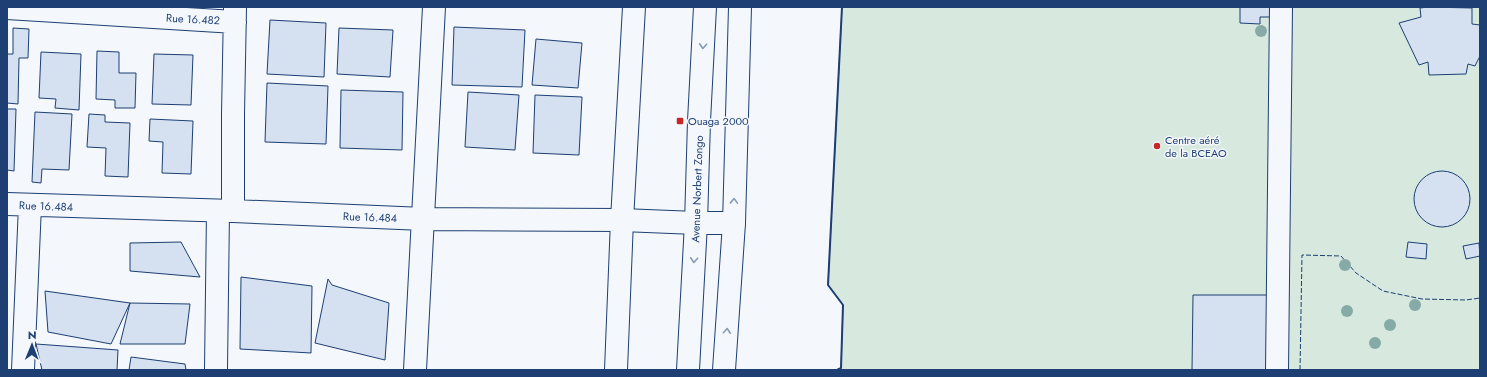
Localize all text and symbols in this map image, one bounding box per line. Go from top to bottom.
street label: Rue 16.482 [166,10,220,28]
one-way arrow [698,43,707,49]
place label: Ouaga 2000 [688,113,749,129]
marker: Ouaga 2000 [675,116,685,126]
place label: Centre aéré de la BCEAO [1165,132,1227,161]
street label: Avenue Norbert Zongo [687,135,707,243]
marker: Centre aéré de la BCEAO [1152,141,1162,151]
street label: Rue 16.484 [19,197,74,215]
one-way arrow [730,198,739,204]
street label: Rue 16.484 [343,208,398,226]
one-way arrow [690,257,699,263]
north arrow [12,325,52,365]
text: N [28,327,37,343]
one-way arrow [722,328,731,334]

